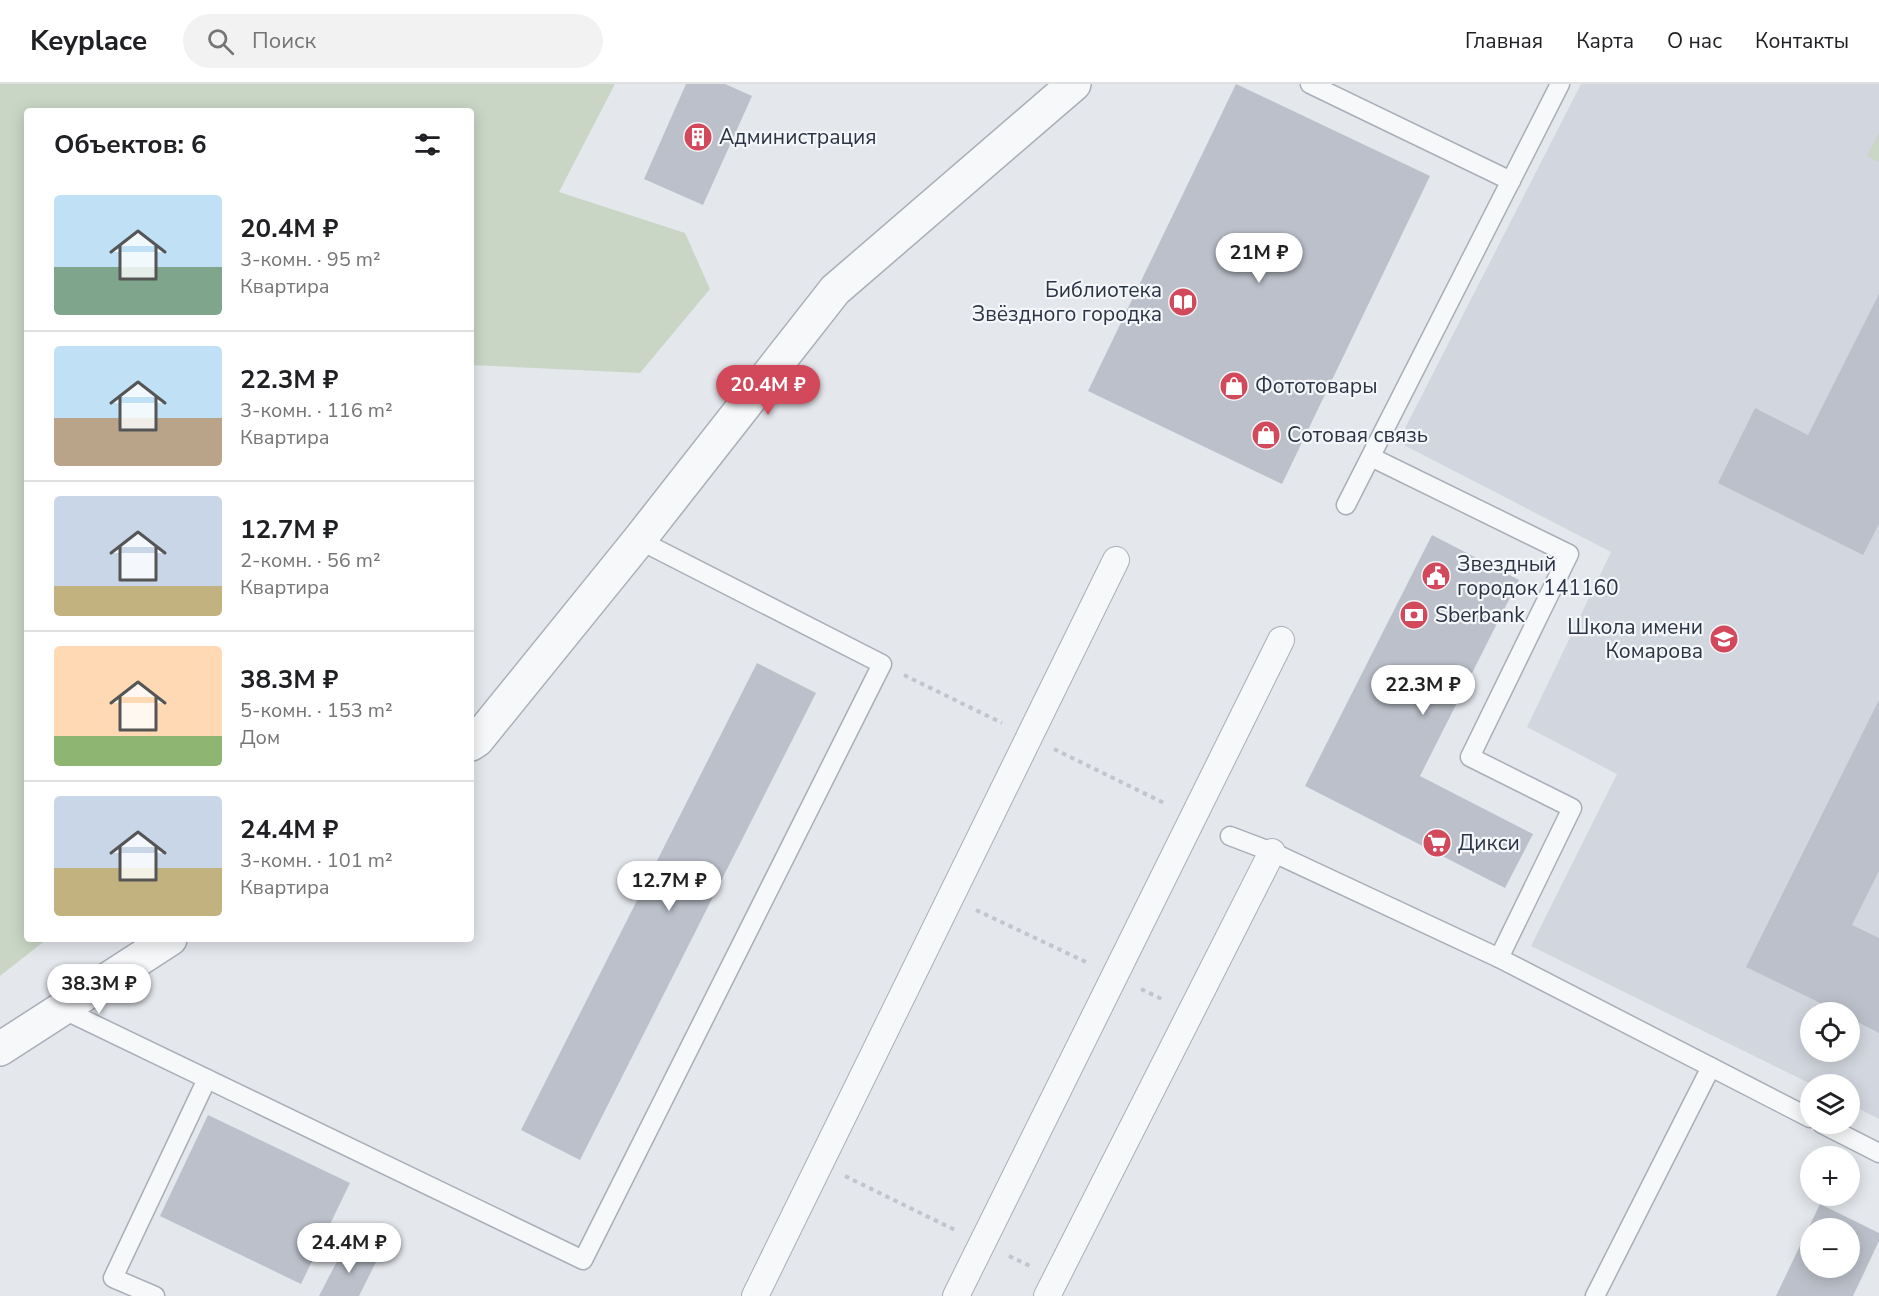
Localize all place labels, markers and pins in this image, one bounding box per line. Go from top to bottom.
building icon: Администрация [682,121,714,153]
place label: Администрация [719,123,877,151]
pin: 21M ₽ [1217,233,1301,284]
place label: Библиотека Звёздного городка [972,276,1162,328]
library icon: Библиотека Звёздного городка [1167,286,1199,318]
pin: 20.4M ₽ [713,365,823,416]
shop icon: Фототовары [1218,370,1250,402]
place label: Фототовары [1255,372,1378,400]
shop icon: Сотовая связь [1250,419,1282,451]
place label: Сотовая связь [1287,421,1428,449]
place label: Звездный городок 141160 [1457,550,1619,602]
public building icon: Звездный городок 141160 [1420,560,1452,592]
bank icon: Sberbank [1398,599,1430,631]
place label: Sberbank [1435,601,1525,629]
place label: Школа имени Комарова [1567,613,1703,665]
school or university icon: Школа имени Комарова [1708,623,1740,655]
pin: 22.3M ₽ [1368,665,1478,716]
supermarket icon: Дикси [1421,827,1453,859]
place label: Дикси [1458,829,1520,857]
pin: 12.7M ₽ [614,861,724,912]
pin: 38.3M ₽ [44,964,154,1015]
pin: 24.4M ₽ [294,1223,404,1274]

